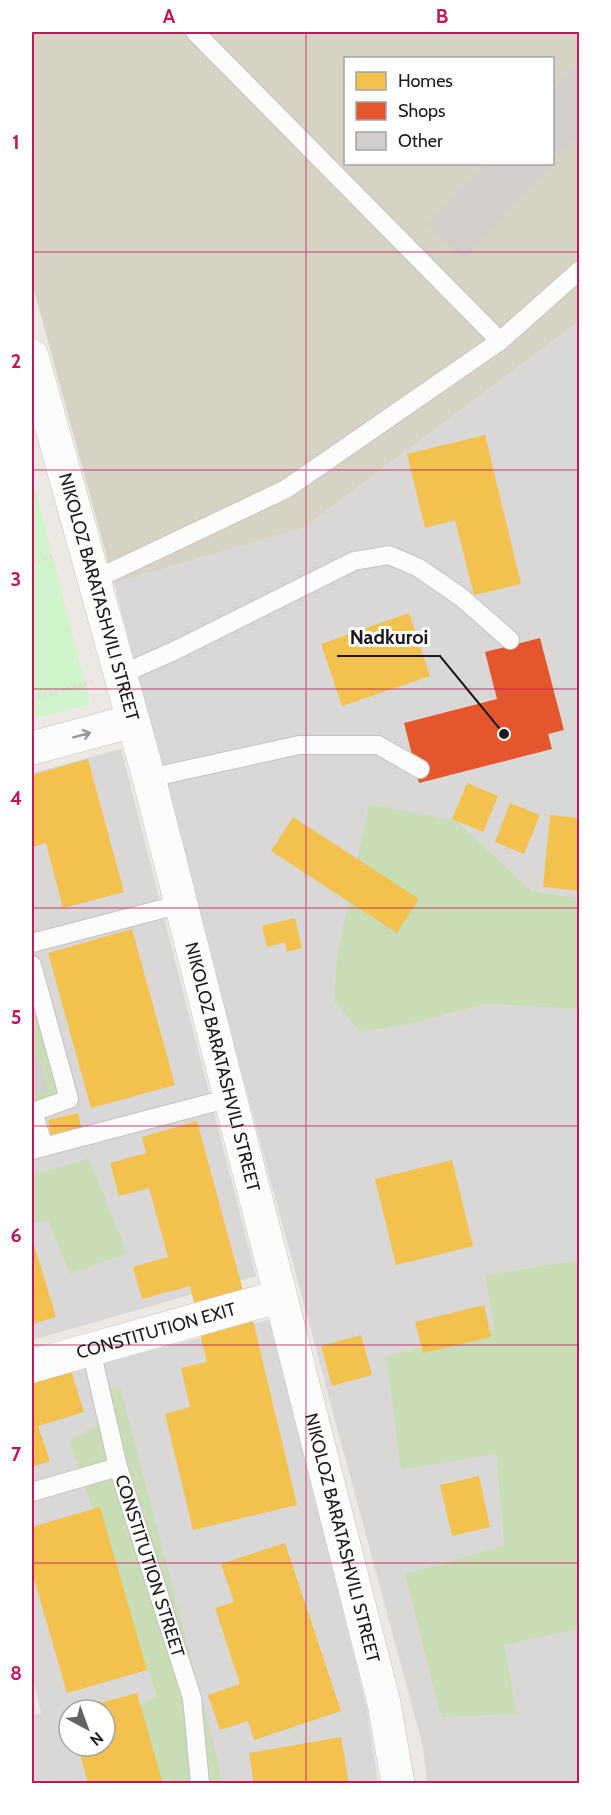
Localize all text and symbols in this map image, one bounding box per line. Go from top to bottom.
text: A [163,4,176,28]
text: B [436,4,448,28]
legend [344,57,554,165]
text: Homes [398,70,453,92]
text: Shops [398,100,446,122]
text: 1 [12,130,20,154]
text: Other [398,130,443,152]
text: 2 [11,349,21,373]
street label: NIKOLOZ BARATASHVILI STREET [54,470,144,724]
text: 3 [11,567,21,591]
callout: Nadkuroi [337,618,440,656]
text: Nadkuroi [350,625,428,649]
one-way arrow [72,728,91,740]
text: 4 [10,786,22,810]
street label: NIKOLOZ BARATASHVILI STREET [180,940,265,1194]
text: 5 [11,1005,21,1029]
text: 6 [10,1223,22,1247]
street label: CONSTITUTION EXIT [74,1298,239,1364]
street label: NIKOLOZ BARATASHVILI STREET [300,1411,384,1665]
text: 7 [11,1442,22,1466]
street label: CONSTITUTION STREET [110,1472,189,1660]
text: 8 [10,1661,22,1685]
north arrow [57,1698,117,1758]
text: N [86,1728,107,1750]

